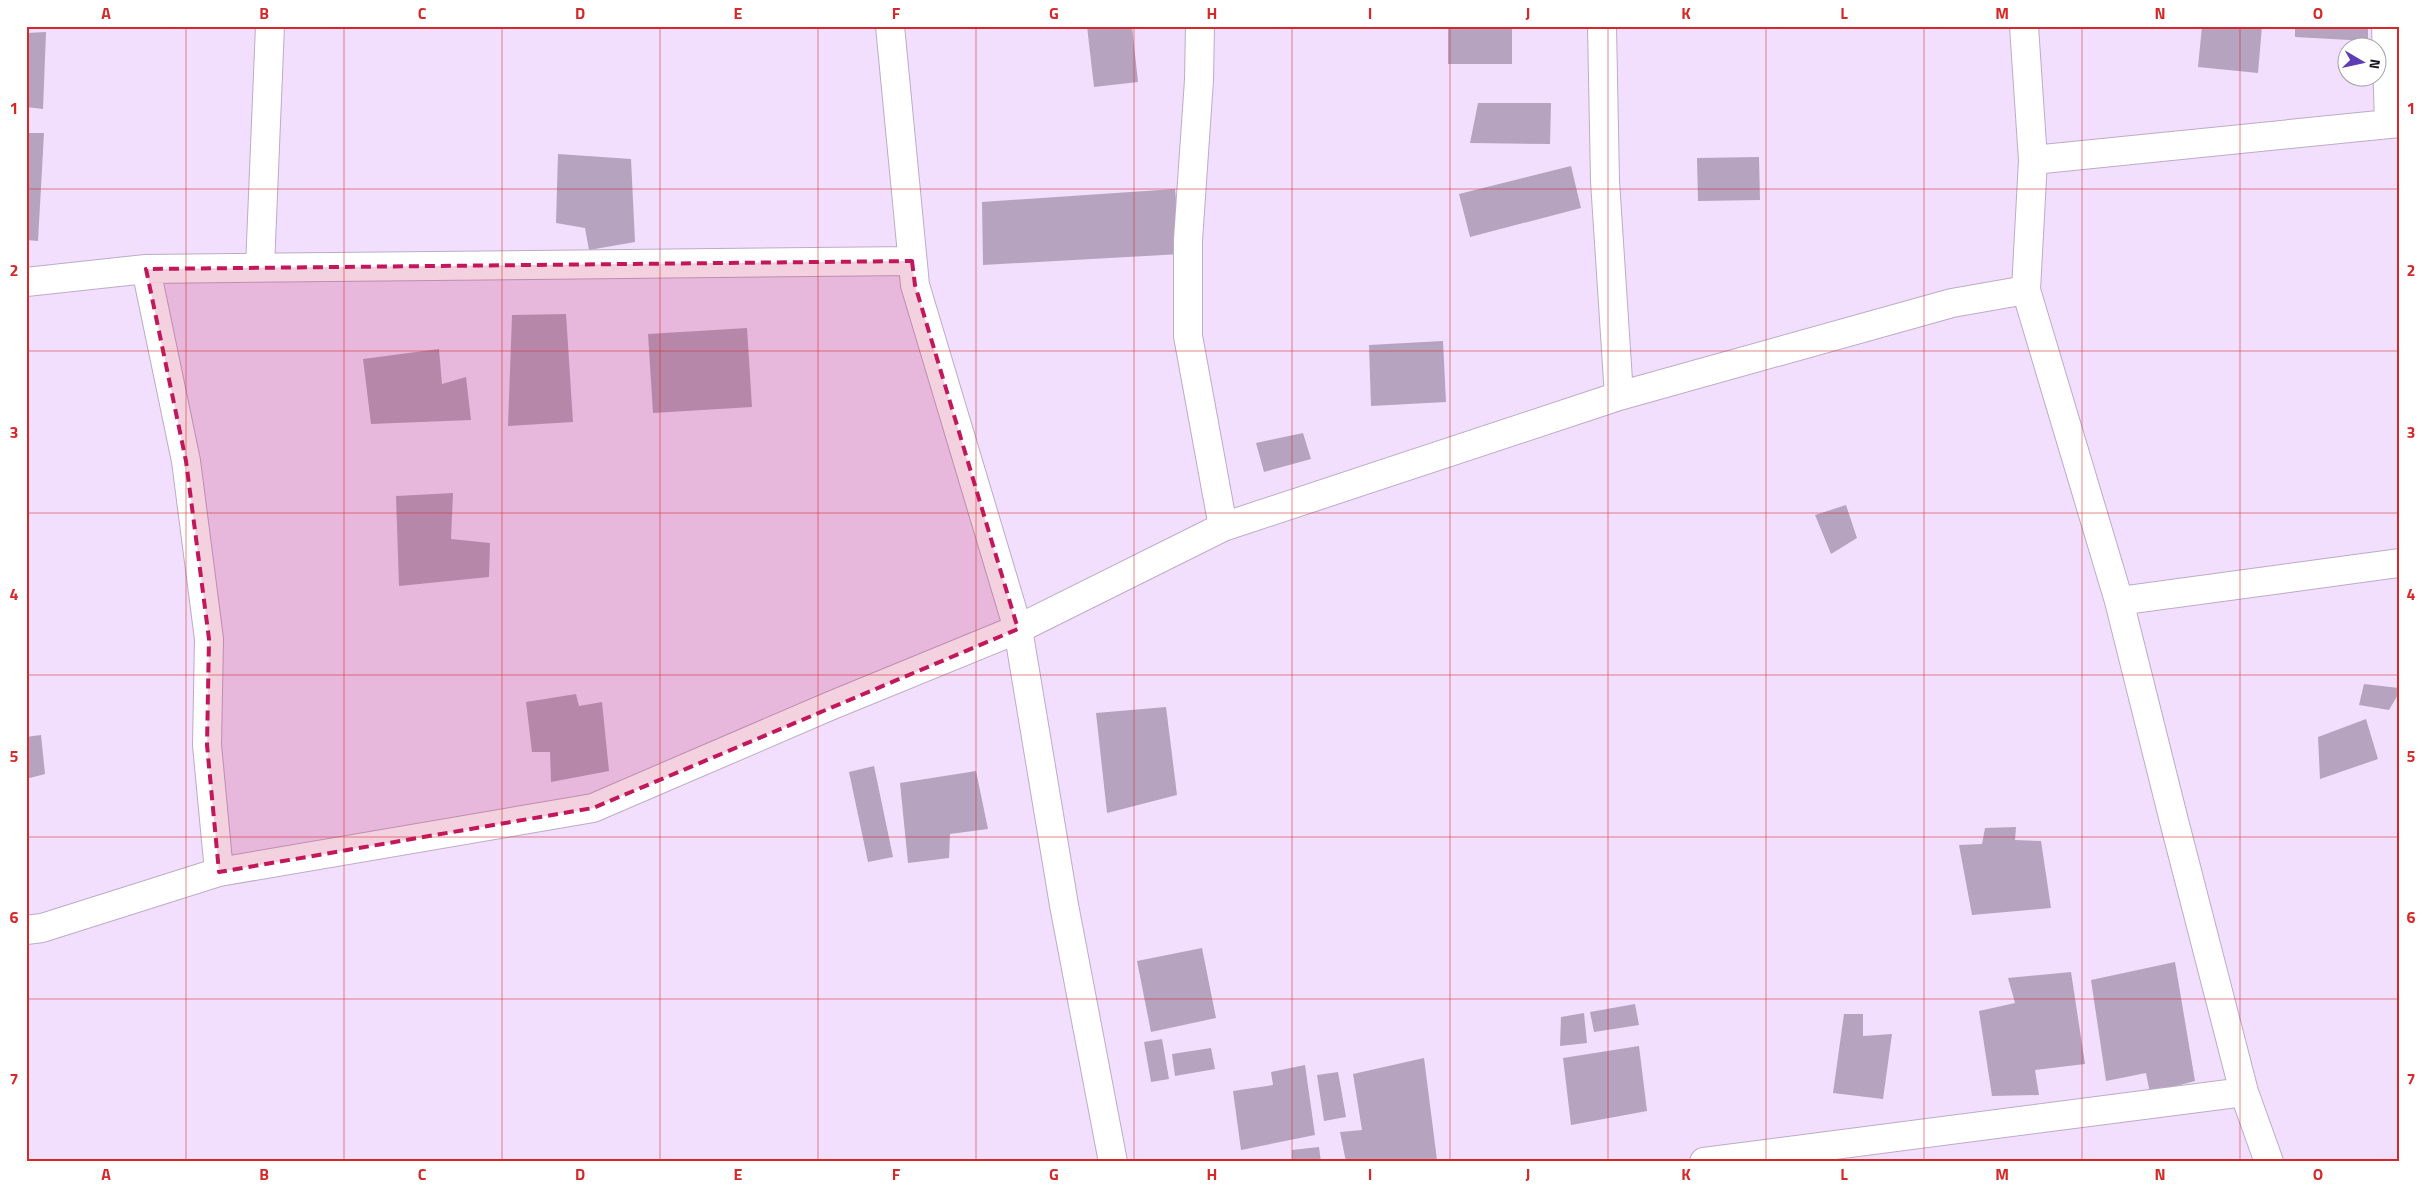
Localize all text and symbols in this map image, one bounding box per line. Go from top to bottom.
text: A [101,1,111,25]
text: B [259,1,269,25]
text: C [418,1,427,25]
text: D [575,1,585,25]
text: E [734,1,743,25]
text: F [892,1,901,25]
text: G [1049,1,1059,25]
text: H [1207,1,1217,25]
text: I [1368,1,1372,25]
text: J [1526,1,1530,25]
text: K [1681,1,1691,25]
text: L [1840,1,1848,25]
text: M [1995,1,2009,25]
text: N [2154,1,2166,25]
text: O [2313,1,2323,25]
north arrow [2338,38,2388,88]
text: N [2364,58,2386,71]
text: 1 [10,96,18,120]
text: 1 [2407,96,2415,120]
text: 2 [10,258,18,282]
text: 2 [2407,258,2415,282]
text: 3 [10,420,18,444]
text: 3 [2407,420,2415,444]
text: 4 [10,582,19,606]
text: 4 [2407,582,2416,606]
text: 5 [10,744,19,768]
text: 5 [2407,744,2416,768]
text: 6 [10,905,19,929]
text: 6 [2407,905,2416,929]
text: 7 [10,1067,18,1091]
text: 7 [2407,1067,2415,1091]
text: A [101,1162,111,1186]
text: B [259,1162,269,1186]
text: C [418,1162,427,1186]
text: D [575,1162,585,1186]
text: E [734,1162,743,1186]
text: F [892,1162,901,1186]
text: G [1049,1162,1059,1186]
text: H [1207,1162,1217,1186]
text: I [1368,1162,1372,1186]
text: J [1526,1162,1530,1186]
text: K [1681,1162,1691,1186]
text: L [1840,1162,1848,1186]
text: M [1995,1162,2009,1186]
text: N [2154,1162,2166,1186]
text: O [2313,1162,2323,1186]

